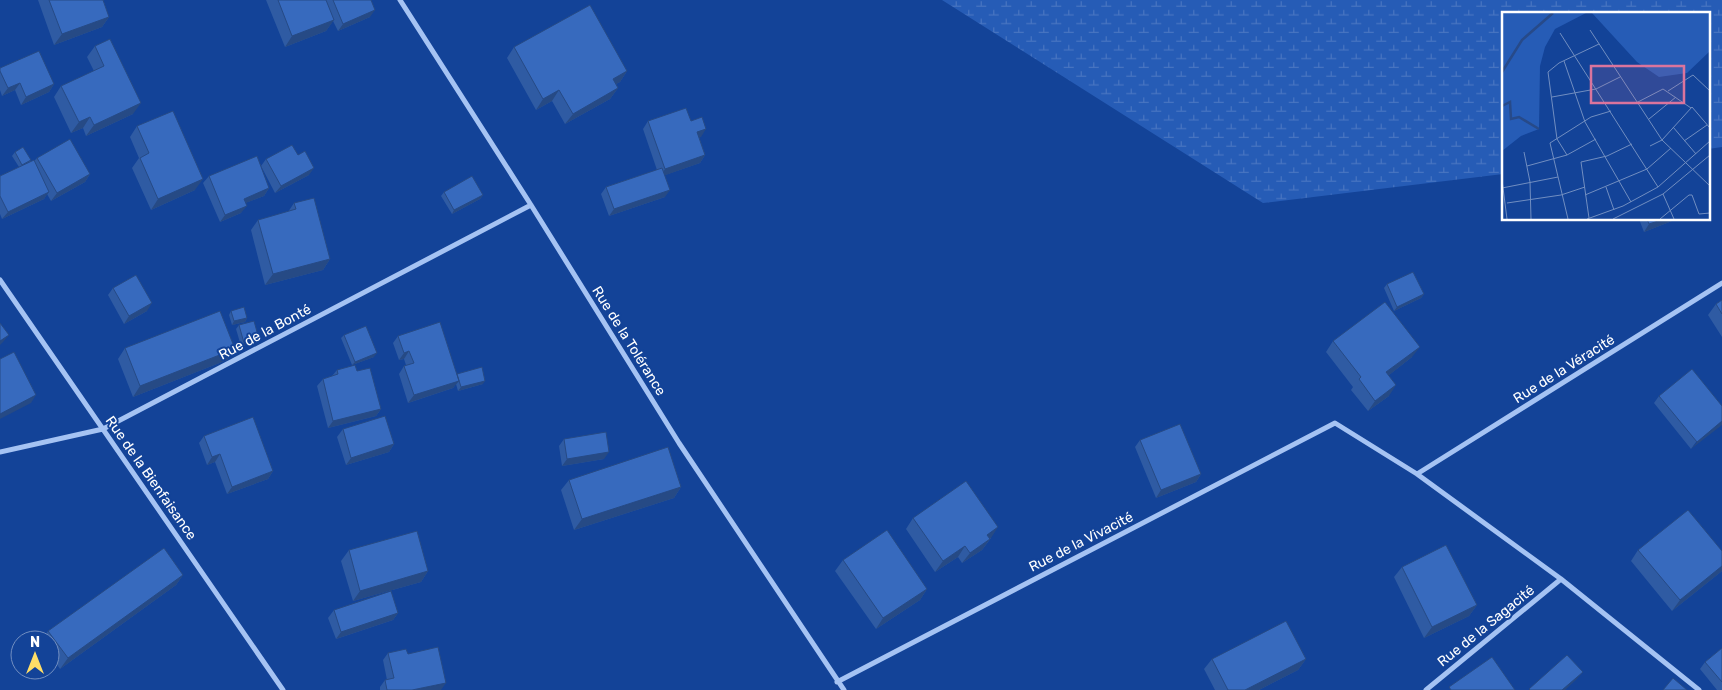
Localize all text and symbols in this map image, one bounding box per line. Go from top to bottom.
inset map [1502,12,1710,220]
street label: Rue de la Tolérance [588,283,670,399]
street label: Rue de la Bonté [216,300,314,363]
street label: Rue de la Véracité [1510,331,1618,407]
street label: Rue de la Bienfaisance [102,413,200,543]
street label: Rue de la Vivacité [1026,508,1136,576]
street label: Rue de la Sagacité [1434,582,1538,670]
north arrow [10,630,60,680]
text: N [30,634,40,651]

